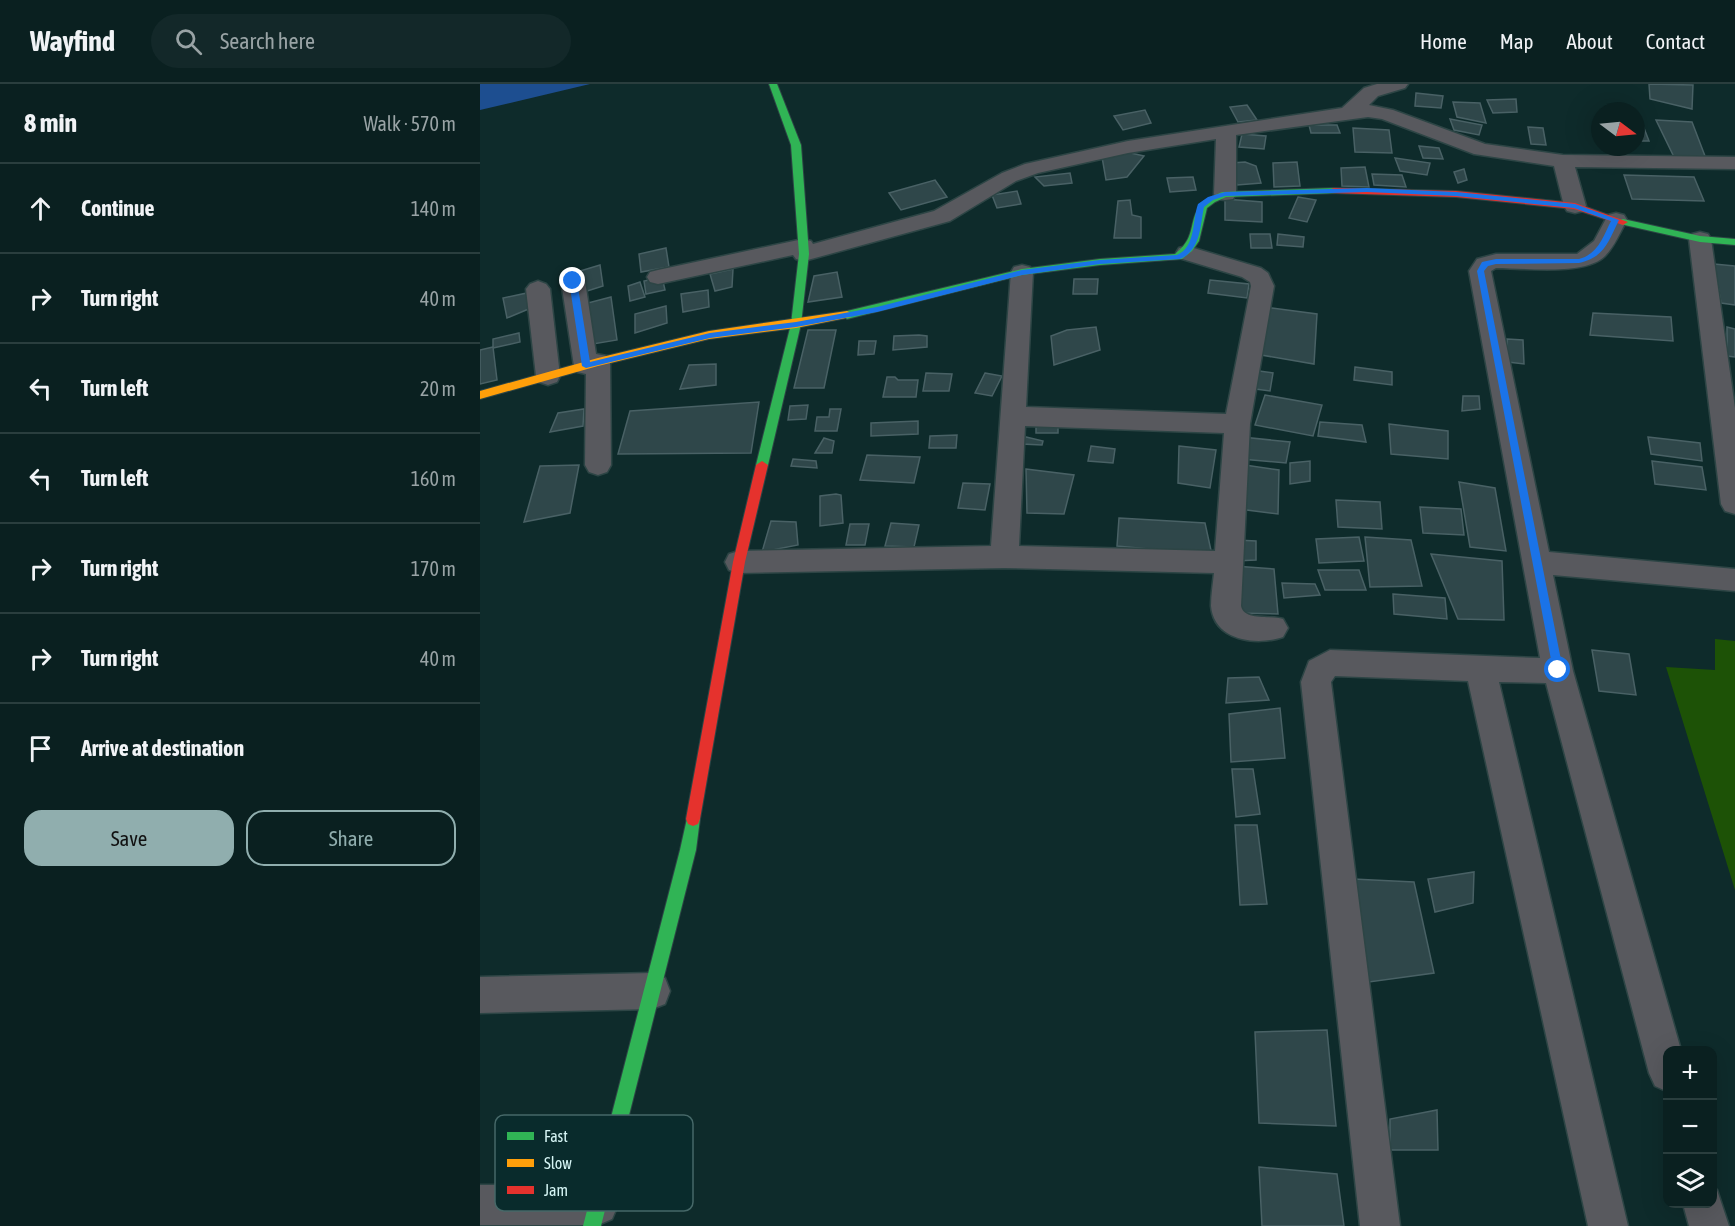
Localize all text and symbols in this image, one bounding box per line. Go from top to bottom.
search box [151,14,571,68]
text: Wayfind [30,25,115,57]
icon: search [172,25,205,58]
text: Search here [220,28,315,54]
text: Home [1420,29,1467,53]
text: Map [1500,29,1534,53]
text: About [1567,29,1613,53]
text: Contact [1646,29,1705,53]
north arrow [1591,102,1645,156]
text: 8 min [24,108,77,138]
text: Walk · 570 m [364,112,456,135]
icon: ahead [24,192,57,225]
text: Continue [81,195,155,221]
text: 140 m [411,197,456,220]
route end [559,267,585,293]
icon: right [24,282,57,315]
text: Turn right [81,285,158,311]
text: 40 m [420,287,456,310]
icon: left [24,372,57,405]
text: Turn left [81,375,148,401]
text: 20 m [420,377,456,400]
icon: left [24,462,57,495]
text: Turn left [81,465,148,491]
text: 160 m [411,467,456,490]
icon: right [24,552,57,585]
text: Turn right [81,555,158,581]
text: 170 m [411,557,456,580]
icon: right [24,642,57,675]
text: Turn right [81,645,158,671]
text: 40 m [420,647,456,670]
route start [1544,656,1570,682]
icon: arrive [24,732,57,765]
text: Arrive at destination [81,735,244,761]
button: Save [24,810,234,866]
button: Share [246,810,456,866]
map controls [1663,1046,1717,1208]
button: + [1663,1046,1717,1100]
button: − [1663,1100,1717,1154]
legend [495,1115,693,1211]
text: Fast [544,1127,568,1145]
text: Slow [544,1154,572,1172]
button: layers [1663,1154,1717,1208]
text: Jam [544,1181,568,1199]

